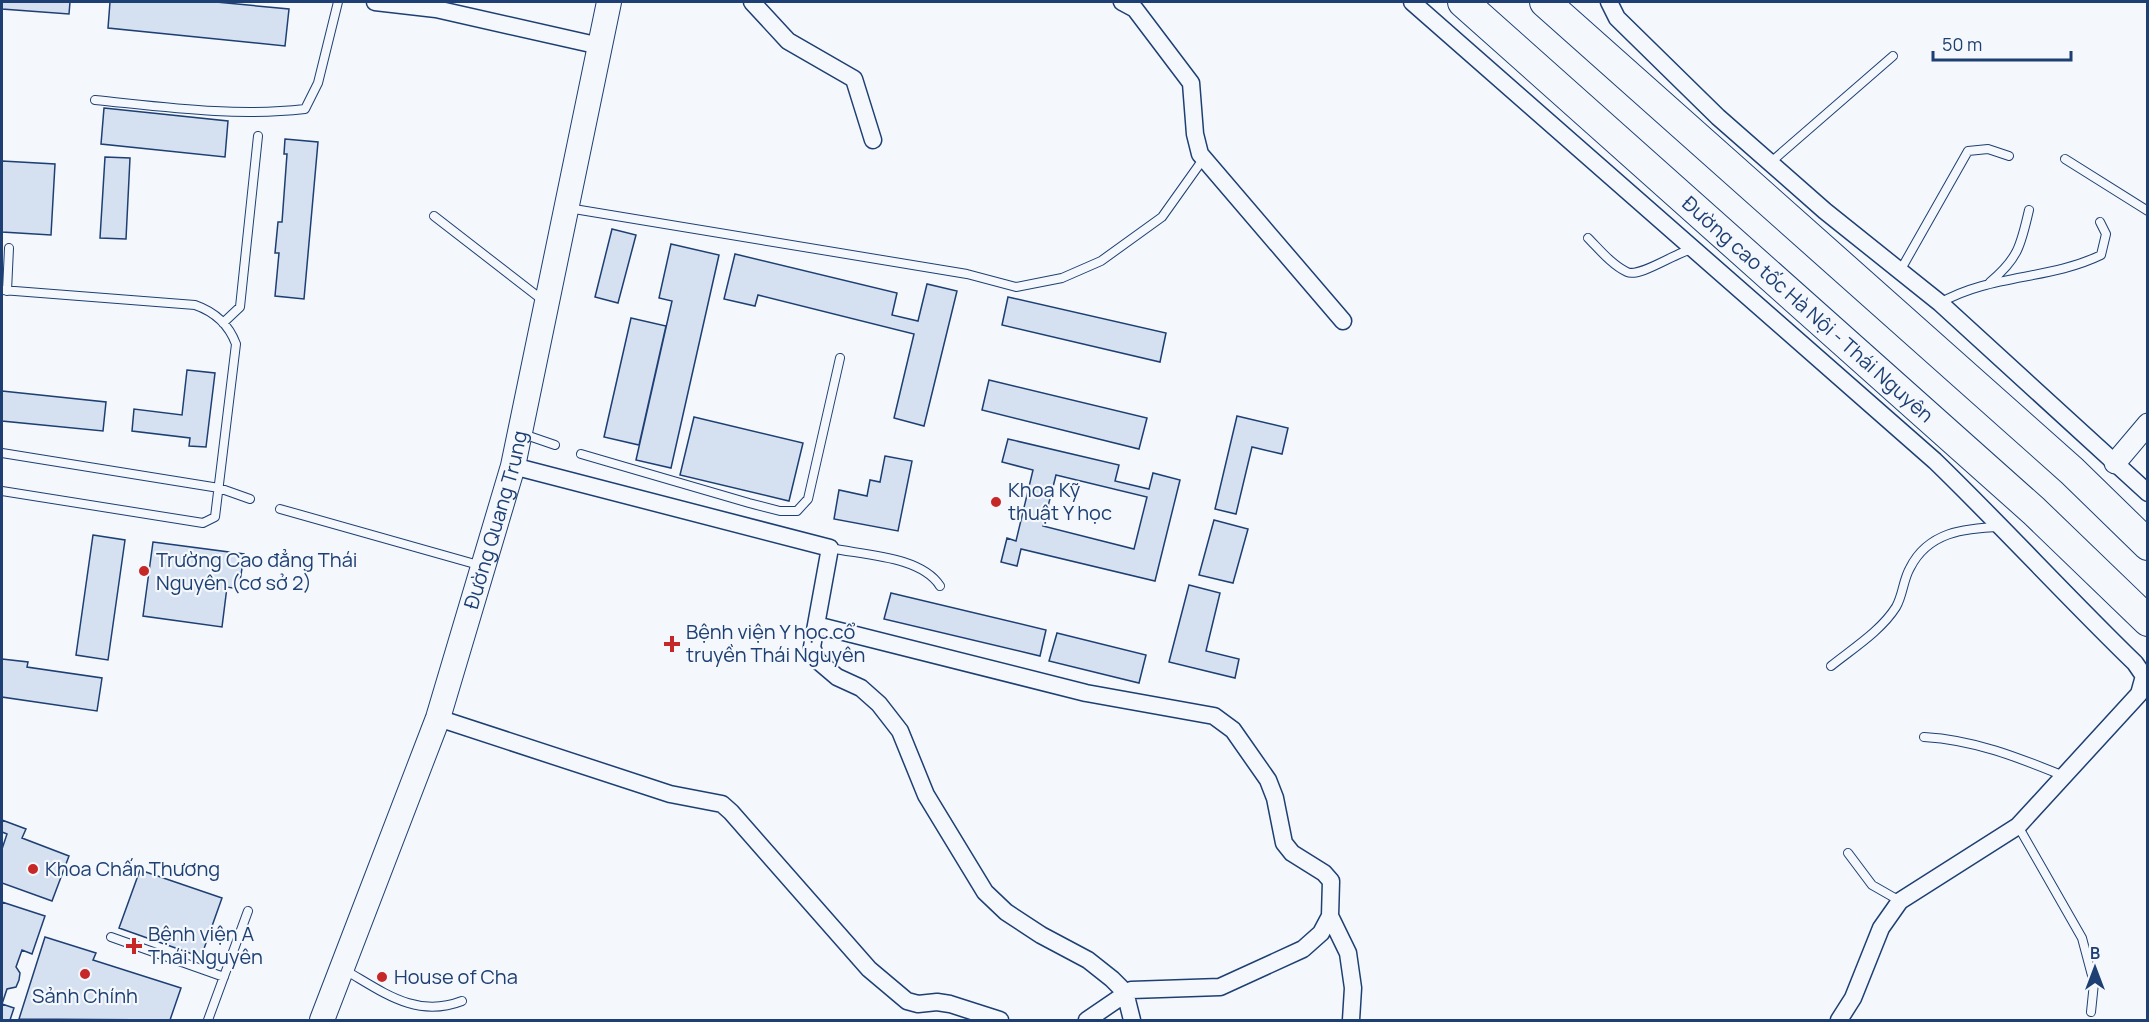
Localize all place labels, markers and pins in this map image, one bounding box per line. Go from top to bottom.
place label: Khoa Kỹ thuật Y học [1008,476,1112,526]
marker: Khoa Kỹ thuật Y học [989,495,1003,509]
place label: Trường Cao đẳng Thái Nguyên (cơ sở 2) [156,546,357,596]
marker: Trường Cao đẳng Thái Nguyên (cơ sở 2) [137,564,151,578]
place label: Bệnh viện Y học cổ truyền Thái Nguyên [686,618,865,668]
marker: Bệnh viện Y học cổ truyền Thái Nguyên [663,635,681,653]
place label: Khoa Chấn Thương [45,855,220,882]
marker: Khoa Chấn Thương [26,862,40,876]
place label: Bệnh viện A Thái Nguyên [148,920,263,970]
marker: Bệnh viện A Thái Nguyên [125,937,143,955]
place label: House of Cha [394,963,518,990]
marker: Sảnh Chính [78,967,92,981]
marker: House of Cha [375,970,389,984]
place label: Sảnh Chính [32,982,138,1009]

